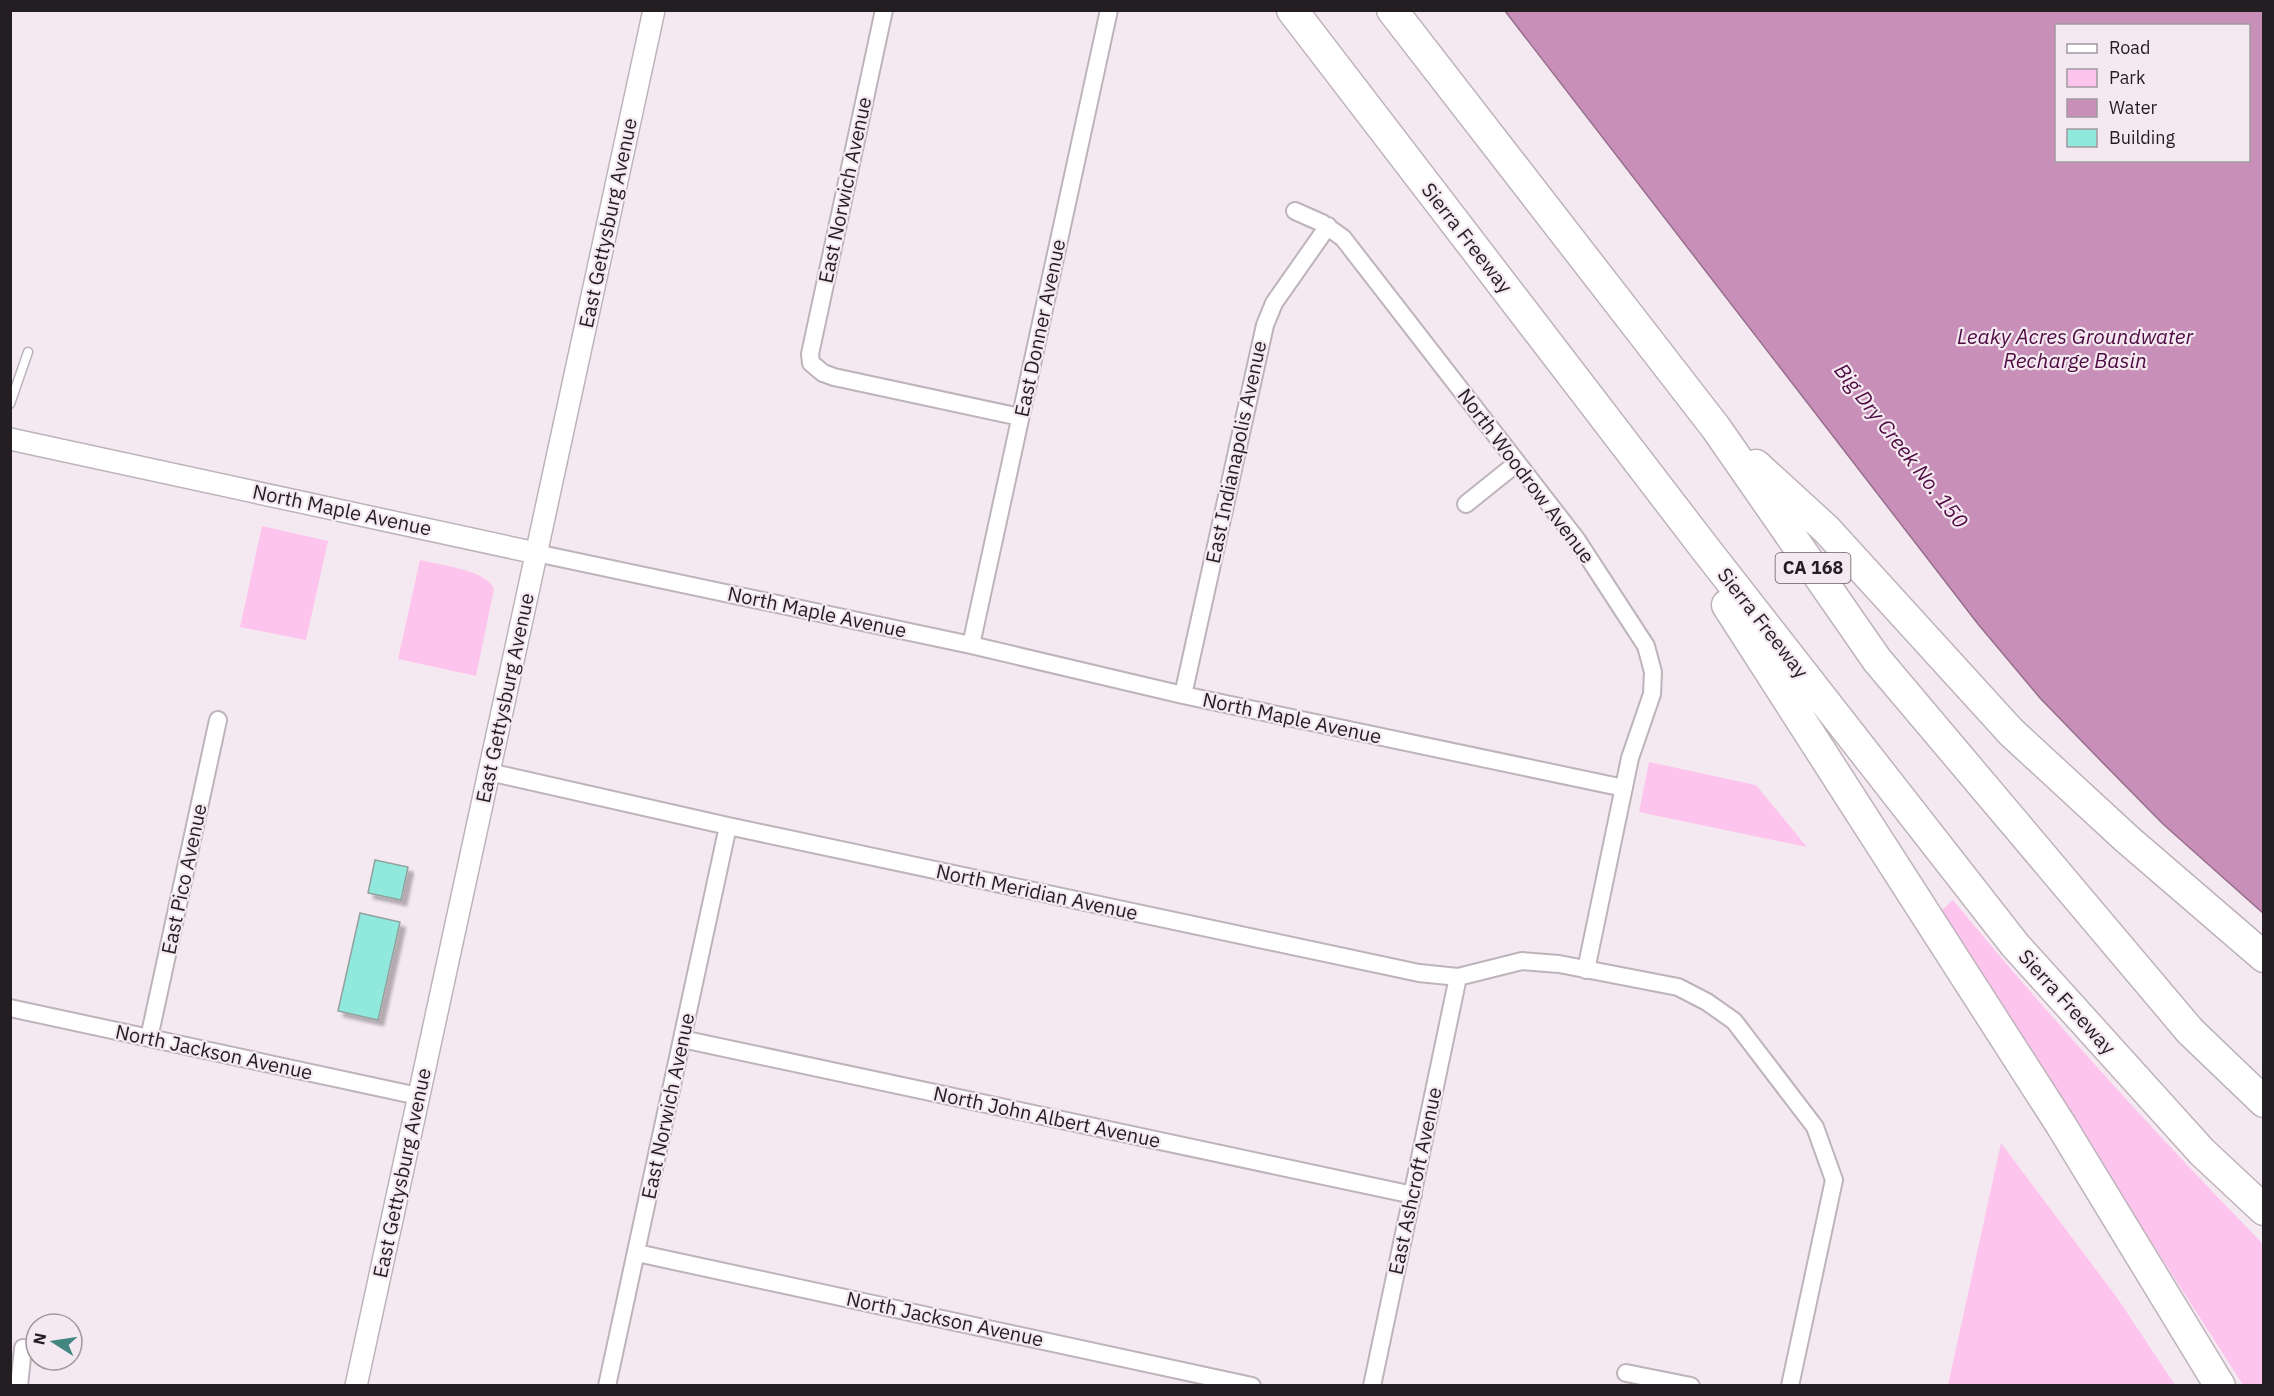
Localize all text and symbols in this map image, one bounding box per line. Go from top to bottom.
legend [2055,24,2250,162]
text: Road [2109,36,2150,59]
text: Park [2109,66,2146,89]
street label: East Norwich Avenue [812,94,877,286]
text: Water [2109,96,2158,119]
street label: East Gettysburg Avenue [572,115,643,330]
text: Building [2109,126,2176,149]
street label: Sierra Freeway [1416,177,1519,299]
street label: East Donner Avenue [1008,237,1072,419]
water label: Leaky Acres Groundwater Recharge Basin [1957,322,2194,374]
street label: East Indianapolis Avenue [1199,338,1272,566]
water label: Big Dry Creek No. 150 [1828,357,1975,534]
street label: North Woodrow Avenue [1452,383,1601,569]
street label: North Maple Avenue [250,477,434,542]
road number: CA 168 [1776,553,1850,583]
street label: Sierra Freeway [1712,562,1815,684]
street label: North Maple Avenue [725,579,909,644]
street label: East Gettysburg Avenue [469,590,540,805]
street label: North Maple Avenue [1200,685,1384,750]
street label: East Pico Avenue [154,801,213,957]
street label: North Meridian Avenue [934,857,1140,926]
street label: Sierra Freeway [2013,943,2122,1060]
street label: East Norwich Avenue [635,1010,700,1202]
street label: North Jackson Avenue [113,1017,315,1086]
street label: East Gettysburg Avenue [366,1065,437,1280]
street label: North John Albert Avenue [931,1079,1163,1154]
street label: East Ashcroft Avenue [1381,1085,1448,1277]
street label: North Jackson Avenue [844,1284,1046,1353]
north arrow [24,1312,84,1372]
text: N [28,1331,50,1347]

